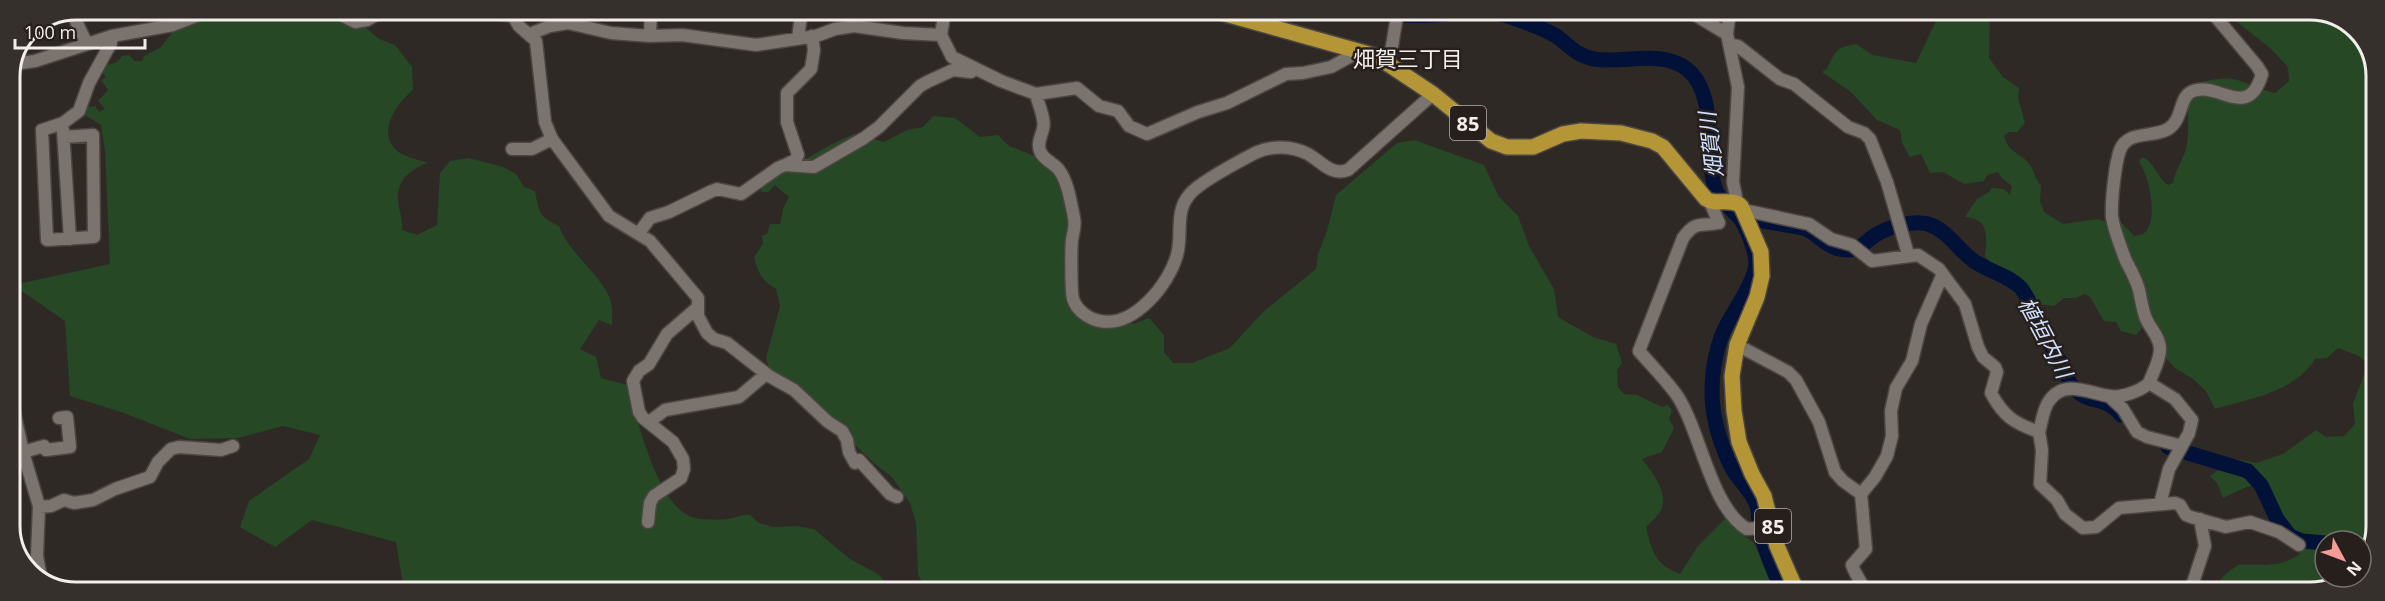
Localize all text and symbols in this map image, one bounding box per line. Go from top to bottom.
scale bar [15,12,146,50]
text: 100 m [24,20,76,44]
district label: 畑賀三丁目 [1353,43,1463,73]
road number: 85 [1450,106,1486,140]
water label: 畑賀川 [1691,108,1729,180]
water label: 植垣内川 [2012,291,2081,385]
road number: 85 [1755,509,1791,543]
north arrow [2313,529,2373,589]
text: N [2342,557,2367,581]

